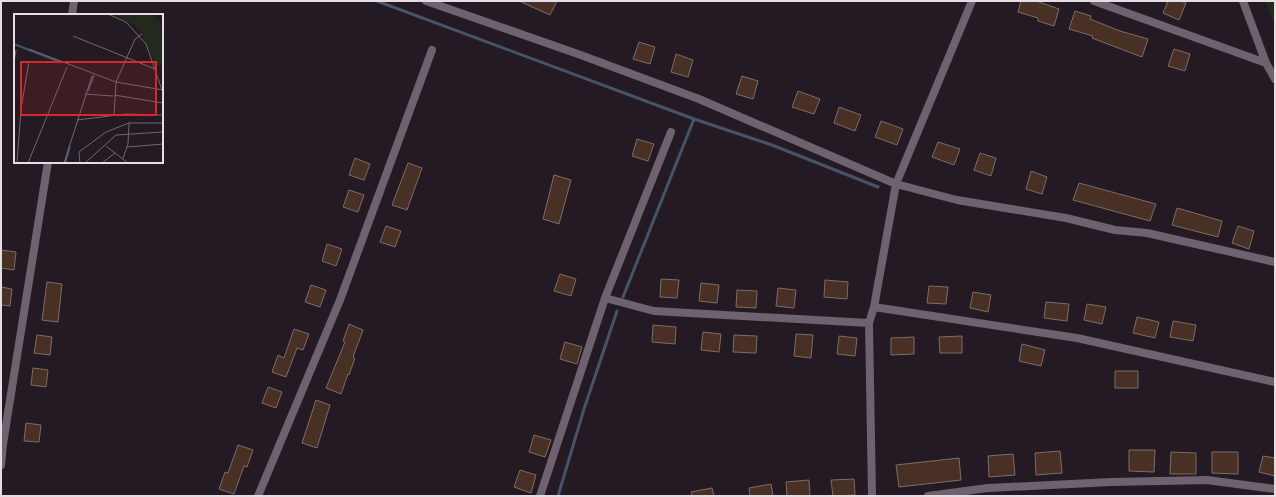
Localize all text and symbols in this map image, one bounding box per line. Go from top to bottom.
inset map [14,14,163,163]

